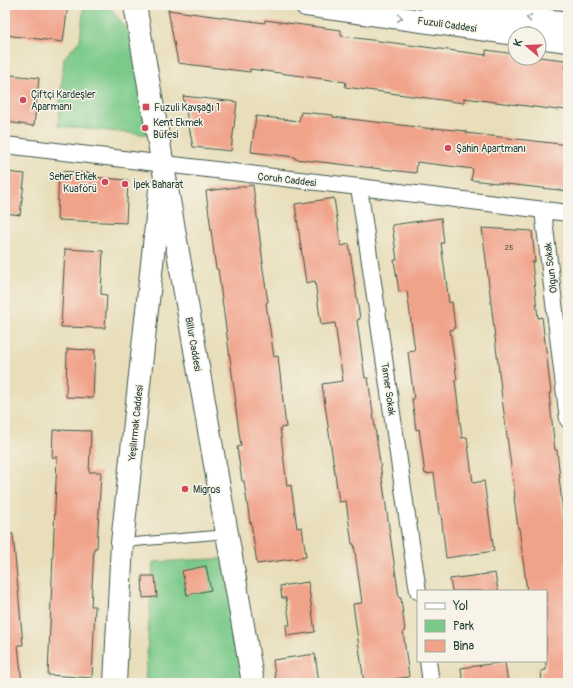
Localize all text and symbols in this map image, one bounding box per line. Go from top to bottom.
one-way arrow [397,13,403,22]
one-way arrow [526,14,532,23]
street label: Fuzuli Caddesi [417,15,477,35]
north arrow [507,26,547,66]
text: K [511,37,525,48]
place label: Çiftçi Kardeşler Aparmanı [31,89,96,113]
marker: Çiftçi Kardeşler Aparmanı [18,95,28,105]
marker: Fuzuli Kavşağı 1 [141,102,151,112]
place label: Fuzuli Kavşağı 1 [154,102,220,114]
place label: Kent Ekmek Büfesi [153,117,204,141]
marker: Kent Ekmek Büfesi [140,123,150,133]
marker: Şahin Apartmanı [443,143,453,153]
place label: Şahin Apartmanı [456,143,526,155]
street label: Çoruh Caddesi [257,170,317,190]
place label: Seher Erkek Kuaförü [49,171,98,195]
marker: Seher Erkek Kuaförü [100,177,110,187]
place label: İpek Baharat [133,178,184,191]
marker: İpek Baharat [120,179,130,189]
street label: Olgun Sokak [542,241,560,294]
house number: 25 [505,243,513,252]
street label: Billur Caddesi [182,316,204,372]
street label: Tamer Sokak [378,362,398,417]
street label: Yeşilırmak Caddesi [126,384,146,463]
marker: Migros [180,484,190,494]
place label: Migros [193,484,221,496]
legend [417,590,547,662]
text: Yol [452,599,468,614]
text: Park [453,619,474,634]
text: Bina [453,639,475,654]

